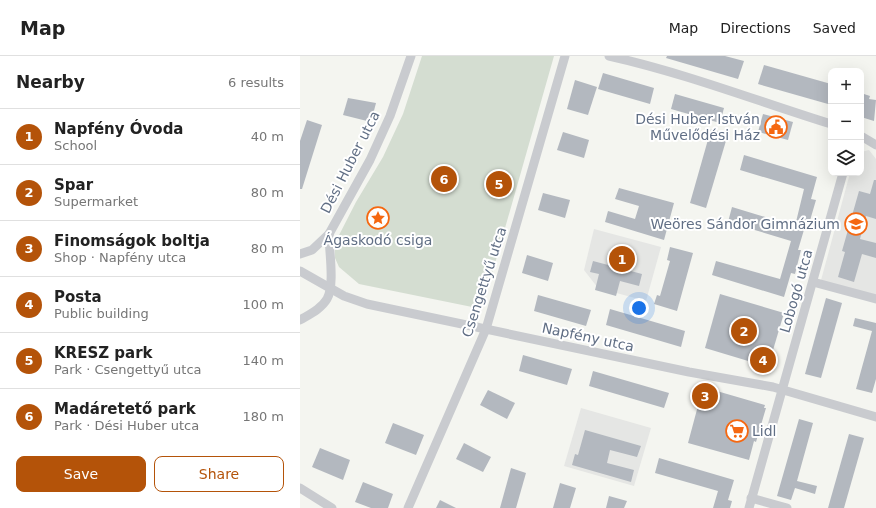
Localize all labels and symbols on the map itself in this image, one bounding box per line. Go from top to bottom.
street label: Dési Huber utca [317,108,383,216]
place label: Dési Huber István Művelődési Ház [635,111,760,143]
public building icon: Dési Huber István Művelődési Ház [763,114,789,140]
pin: 6 [431,164,457,194]
pin: 5 [486,169,512,199]
place icon: Ágaskodó csiga [365,205,391,231]
school or university icon: Weöres Sándor Gimnázium [843,211,869,237]
place label: Weöres Sándor Gimnázium [650,216,840,232]
street label: Csengettyű utca [459,225,509,339]
place label: Ágaskodó csiga [324,232,432,248]
pin: 1 [609,244,635,274]
street label: Lobogó utca [776,247,816,335]
your location [629,298,649,318]
pin: 2 [731,316,757,346]
street label: Napfény utca [540,319,636,355]
pin: 4 [750,345,776,375]
pin: 3 [692,381,718,411]
supermarket icon: Lidl [724,418,750,444]
place label: Lidl [752,423,776,439]

